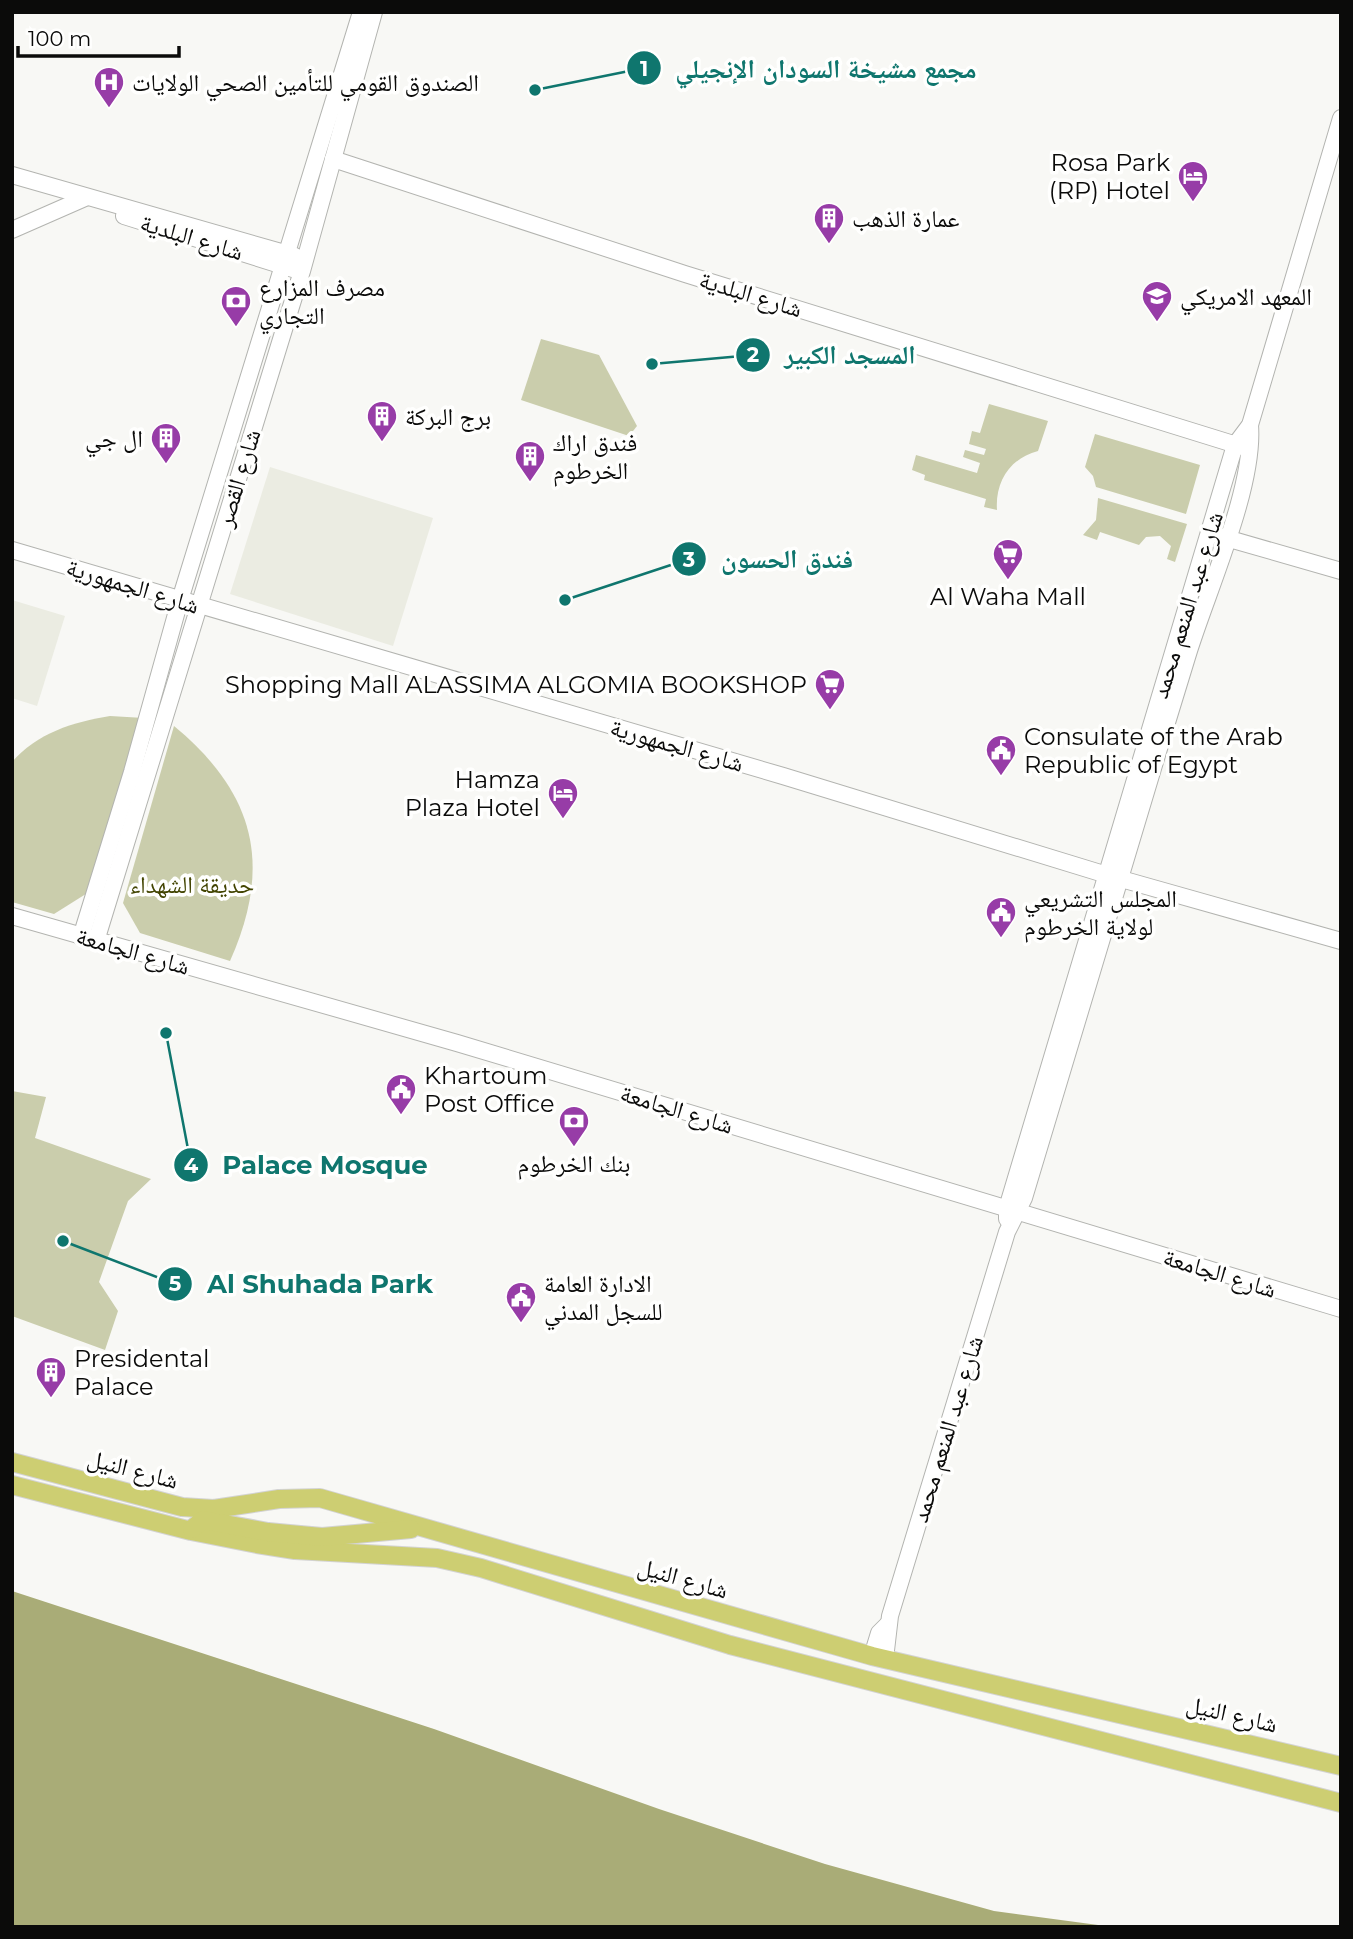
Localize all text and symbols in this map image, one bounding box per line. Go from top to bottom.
scale bar [18,14,178,58]
text: 100 m [28,26,91,51]
callout: مجمع مشيخة السودان الإنجيلي [627,45,991,92]
text: مجمع مشيخة السودان الإنجيلي [675,53,977,89]
text: 1 [640,56,648,81]
hospital icon: الصندوق القومي للتأمين الصحي الولايات [92,65,126,109]
place label: الصندوق القومي للتأمين الصحي الولايات [132,68,479,102]
place label: Rosa Park (RP) Hotel [1049,148,1171,205]
hotel icon: Rosa Park (RP) Hotel [1176,159,1210,203]
building icon: عمارة الذهب [812,201,846,245]
place label: عمارة الذهب [852,204,959,233]
street label: شارع البلدية [137,208,247,267]
street label: شارع البلدية [696,265,806,324]
place label: مصرف المزارع التجاري [259,273,385,335]
school or university icon: المعهد الامريكي [1140,279,1174,323]
place label: المعهد الامريكي [1180,282,1312,316]
bank icon: مصرف المزارع التجاري [219,284,253,328]
callout: المسجد الكبير [736,331,930,378]
text: المسجد الكبير [783,339,916,371]
text: 2 [747,342,759,367]
building icon: برج البركة [365,399,399,443]
place label: برج البركة [405,402,491,432]
building icon: ال جي [149,421,183,465]
place label: ال جي [85,424,143,458]
street label: شارع القصر [209,426,267,531]
place label: فندق اراك الخرطوم [553,428,637,487]
building icon: فندق اراك الخرطوم [513,439,547,483]
street label: شارع عبد المنعم محمد [1145,508,1231,702]
callout: فندق الحسون [672,536,867,583]
supermarket icon: Al Waha Mall [991,537,1025,581]
text: فندق الحسون [721,543,853,575]
text: 3 [682,547,695,572]
street label: شارع الجمهورية [63,552,203,621]
place label: Al Waha Mall [930,582,1086,611]
supermarket icon: Shopping Mall ALASSIMA ALGOMIA BOOKSHOP [813,667,847,711]
place label: Shopping Mall ALASSIMA ALGOMIA BOOKSHOP [225,670,807,699]
street label: شارع الجمهورية [607,712,747,779]
place label: Consulate of the Arab Republic of Egypt [1024,722,1283,779]
public building icon: Consulate of the Arab Republic of Egypt [984,733,1018,777]
place label: Hamza Plaza Hotel [405,765,540,822]
hotel icon: Hamza Plaza Hotel [546,776,580,820]
park label: حديقة الشهداء [130,870,254,899]
place label: المجلس التشريعي لولاية الخرطوم [1024,884,1177,943]
public building icon: المجلس التشريعي لولاية الخرطوم [984,895,1018,939]
street label: شارع الجامعة [73,921,193,982]
place label: Khartoum Post Office [424,1061,554,1118]
public building icon: Khartoum Post Office [384,1072,418,1116]
street label: شارع الجامعة [617,1078,737,1141]
bank icon: بنك الخرطوم [557,1104,591,1148]
callout: Palace Mosque [173,1142,441,1189]
text: Palace Mosque [222,1149,428,1181]
place label: بنك الخرطوم [518,1149,630,1180]
text: 4 [184,1153,199,1178]
street label: شارع الجامعة [1160,1242,1280,1305]
callout: Al Shuhada Park [158,1260,447,1307]
text: Al Shuhada Park [206,1268,434,1300]
place label: الادارة العامة للسجل المدني [544,1269,663,1331]
text: 5 [169,1271,181,1296]
public building icon: الادارة العامة للسجل المدني [504,1280,538,1324]
street label: شارع عبد المنعم محمد [905,1332,991,1526]
place label: Presidental Palace [74,1344,210,1401]
building icon: Presidental Palace [34,1355,68,1399]
street label: شارع النيل [84,1443,181,1496]
street label: شارع النيل [634,1551,731,1606]
street label: شارع النيل [1183,1689,1280,1740]

